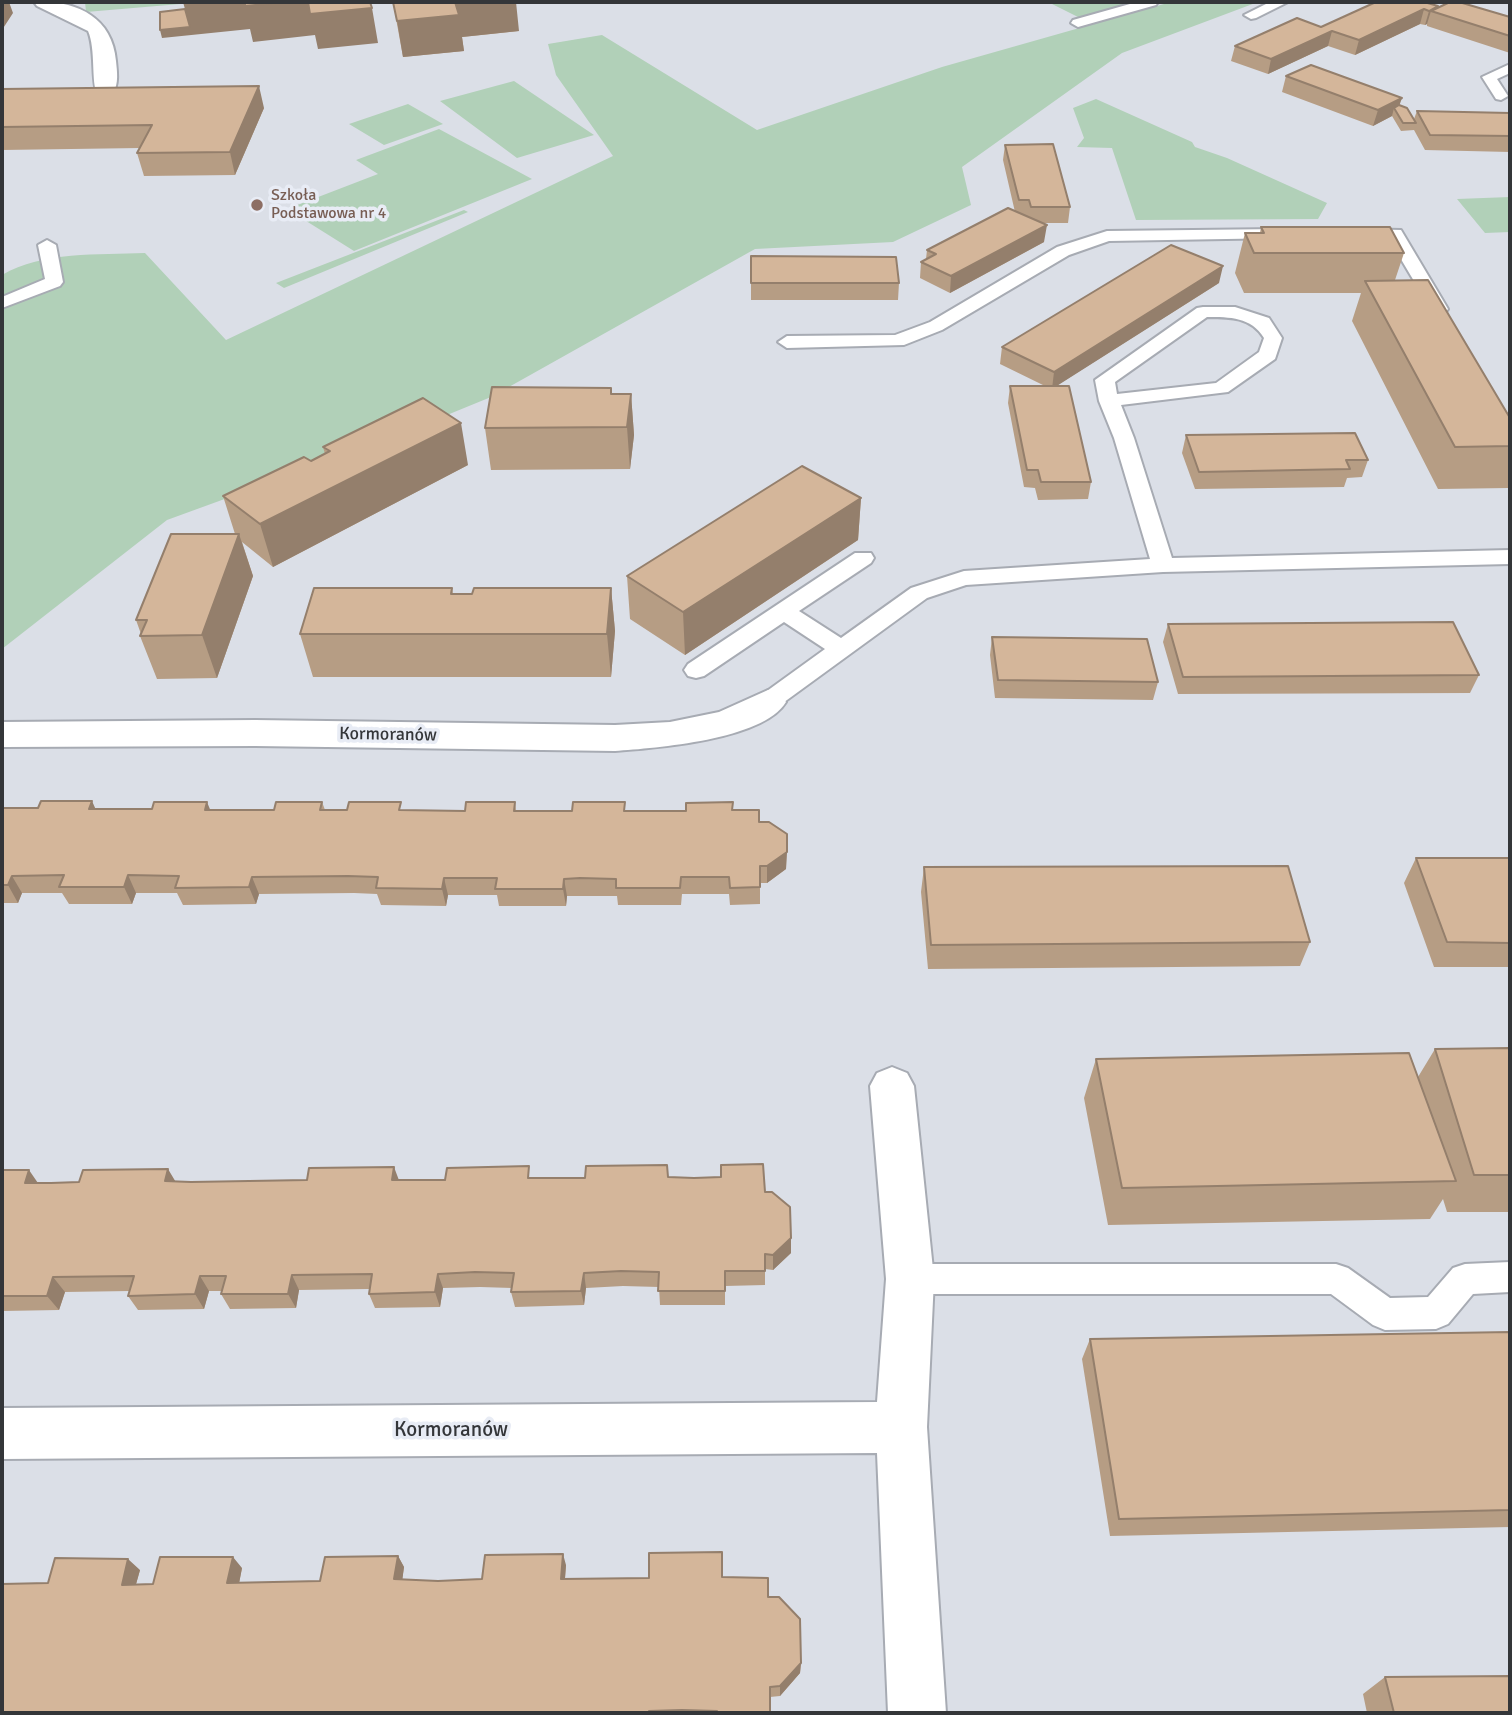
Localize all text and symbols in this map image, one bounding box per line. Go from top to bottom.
place label: Szkoła Podstawowa nr 4 [271,186,386,224]
marker: Szkoła Podstawowa nr 4 [249,197,265,213]
street label: Kormoranów [339,723,437,747]
street label: Kormoranów [394,1417,508,1443]

